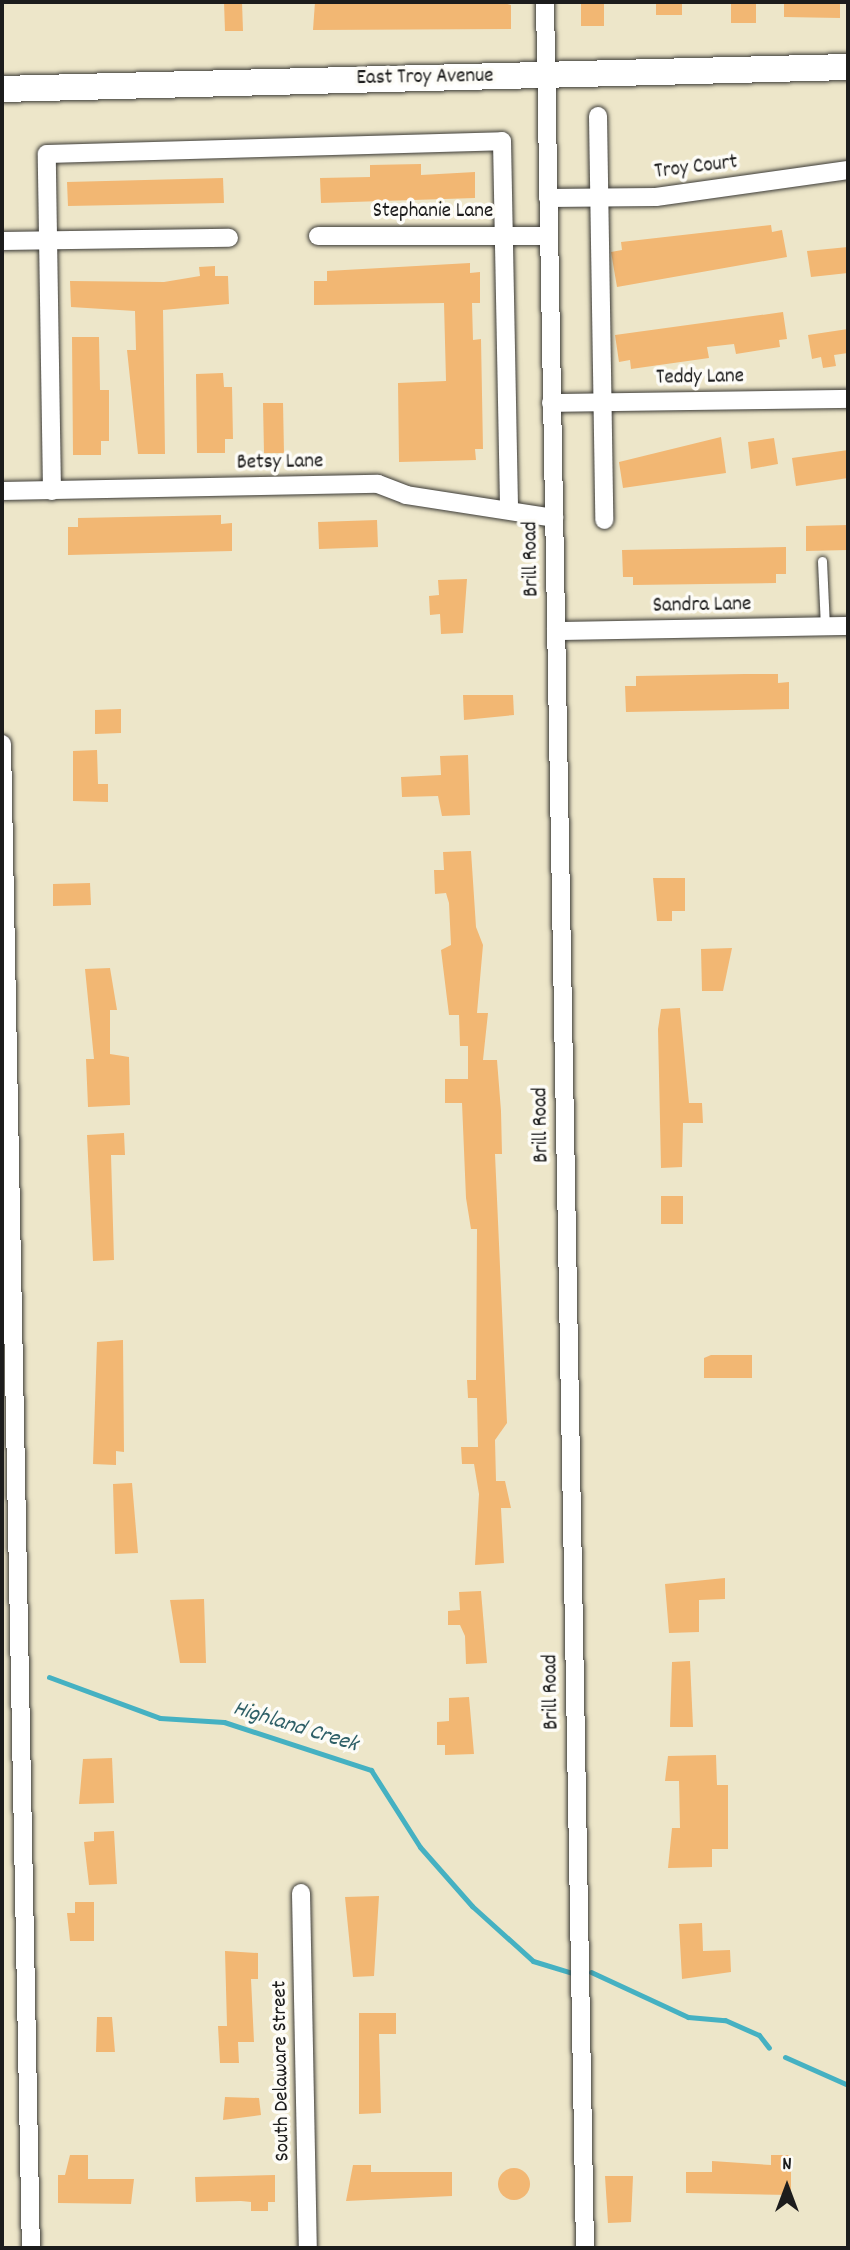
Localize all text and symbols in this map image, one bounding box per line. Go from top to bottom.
street label: East Troy Avenue [356,64,494,92]
street label: Troy Court [653,150,739,186]
street label: Stephanie Lane [373,199,493,225]
street label: Teddy Lane [656,365,744,391]
street label: Betsy Lane [237,450,323,476]
street label: Brill Road [519,521,545,597]
street label: Sandra Lane [653,593,751,619]
street label: Brill Road [529,1087,555,1163]
street label: Brill Road [539,1654,565,1730]
water label: Highland Creek [229,1696,361,1760]
street label: South Delaware Street [268,1980,296,2162]
north arrow [752,2152,822,2222]
text: N [782,2152,792,2179]

